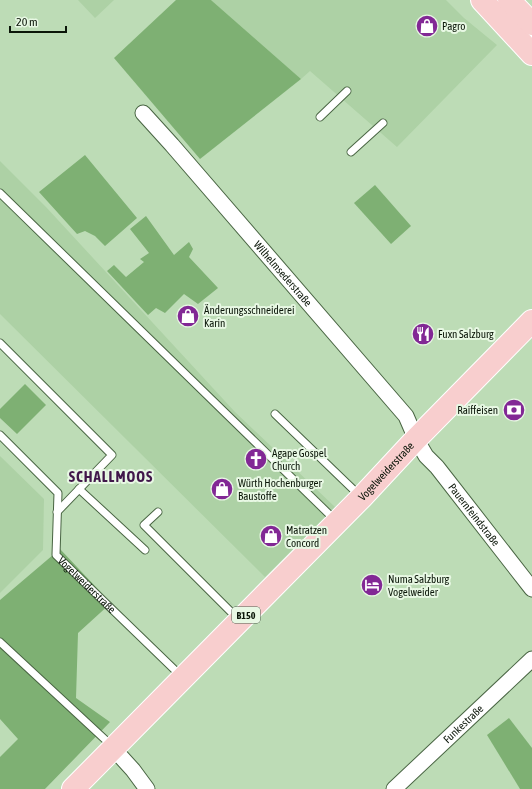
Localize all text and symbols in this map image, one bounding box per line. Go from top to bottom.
scale bar [10,8,66,34]
shop icon: Pagro [414,13,440,39]
text: 20 m [16,15,38,29]
place label: Pagro [442,20,465,32]
street label: Wilhelmsederstraße [252,238,314,309]
shop icon: Änderungsschneiderei Karin [175,303,201,329]
place label: Änderungsschneiderei Karin [204,304,295,329]
restaurant icon: Fuxn Salzburg [410,321,436,347]
place label: Fuxn Salzburg [438,328,494,340]
bank icon: Raiffeisen [501,397,527,423]
place label: Raiffeisen [457,404,498,416]
street label: Vogelweiderstraße [356,440,416,503]
church icon: Agape Gospel Church [243,446,269,472]
place label: Agape Gospel Church [272,447,327,472]
district label: SCHALLMOOS [69,468,153,485]
shop icon: Würth Hochenburger Baustoffe [209,476,235,502]
place label: Würth Hochenburger Baustoffe [238,477,323,502]
street label: Pauernfeindstraße [446,481,502,548]
shop icon: Matratzen Concord [258,523,284,549]
place label: Matratzen Concord [286,524,327,549]
street label: Vogelweiderstraße [56,554,118,615]
hotel icon: Numa Salzburg Vogelweider [359,572,385,598]
place label: Numa Salzburg Vogelweider [388,573,449,598]
road number: B150 [232,607,260,623]
street label: Funkestraße [441,702,485,745]

